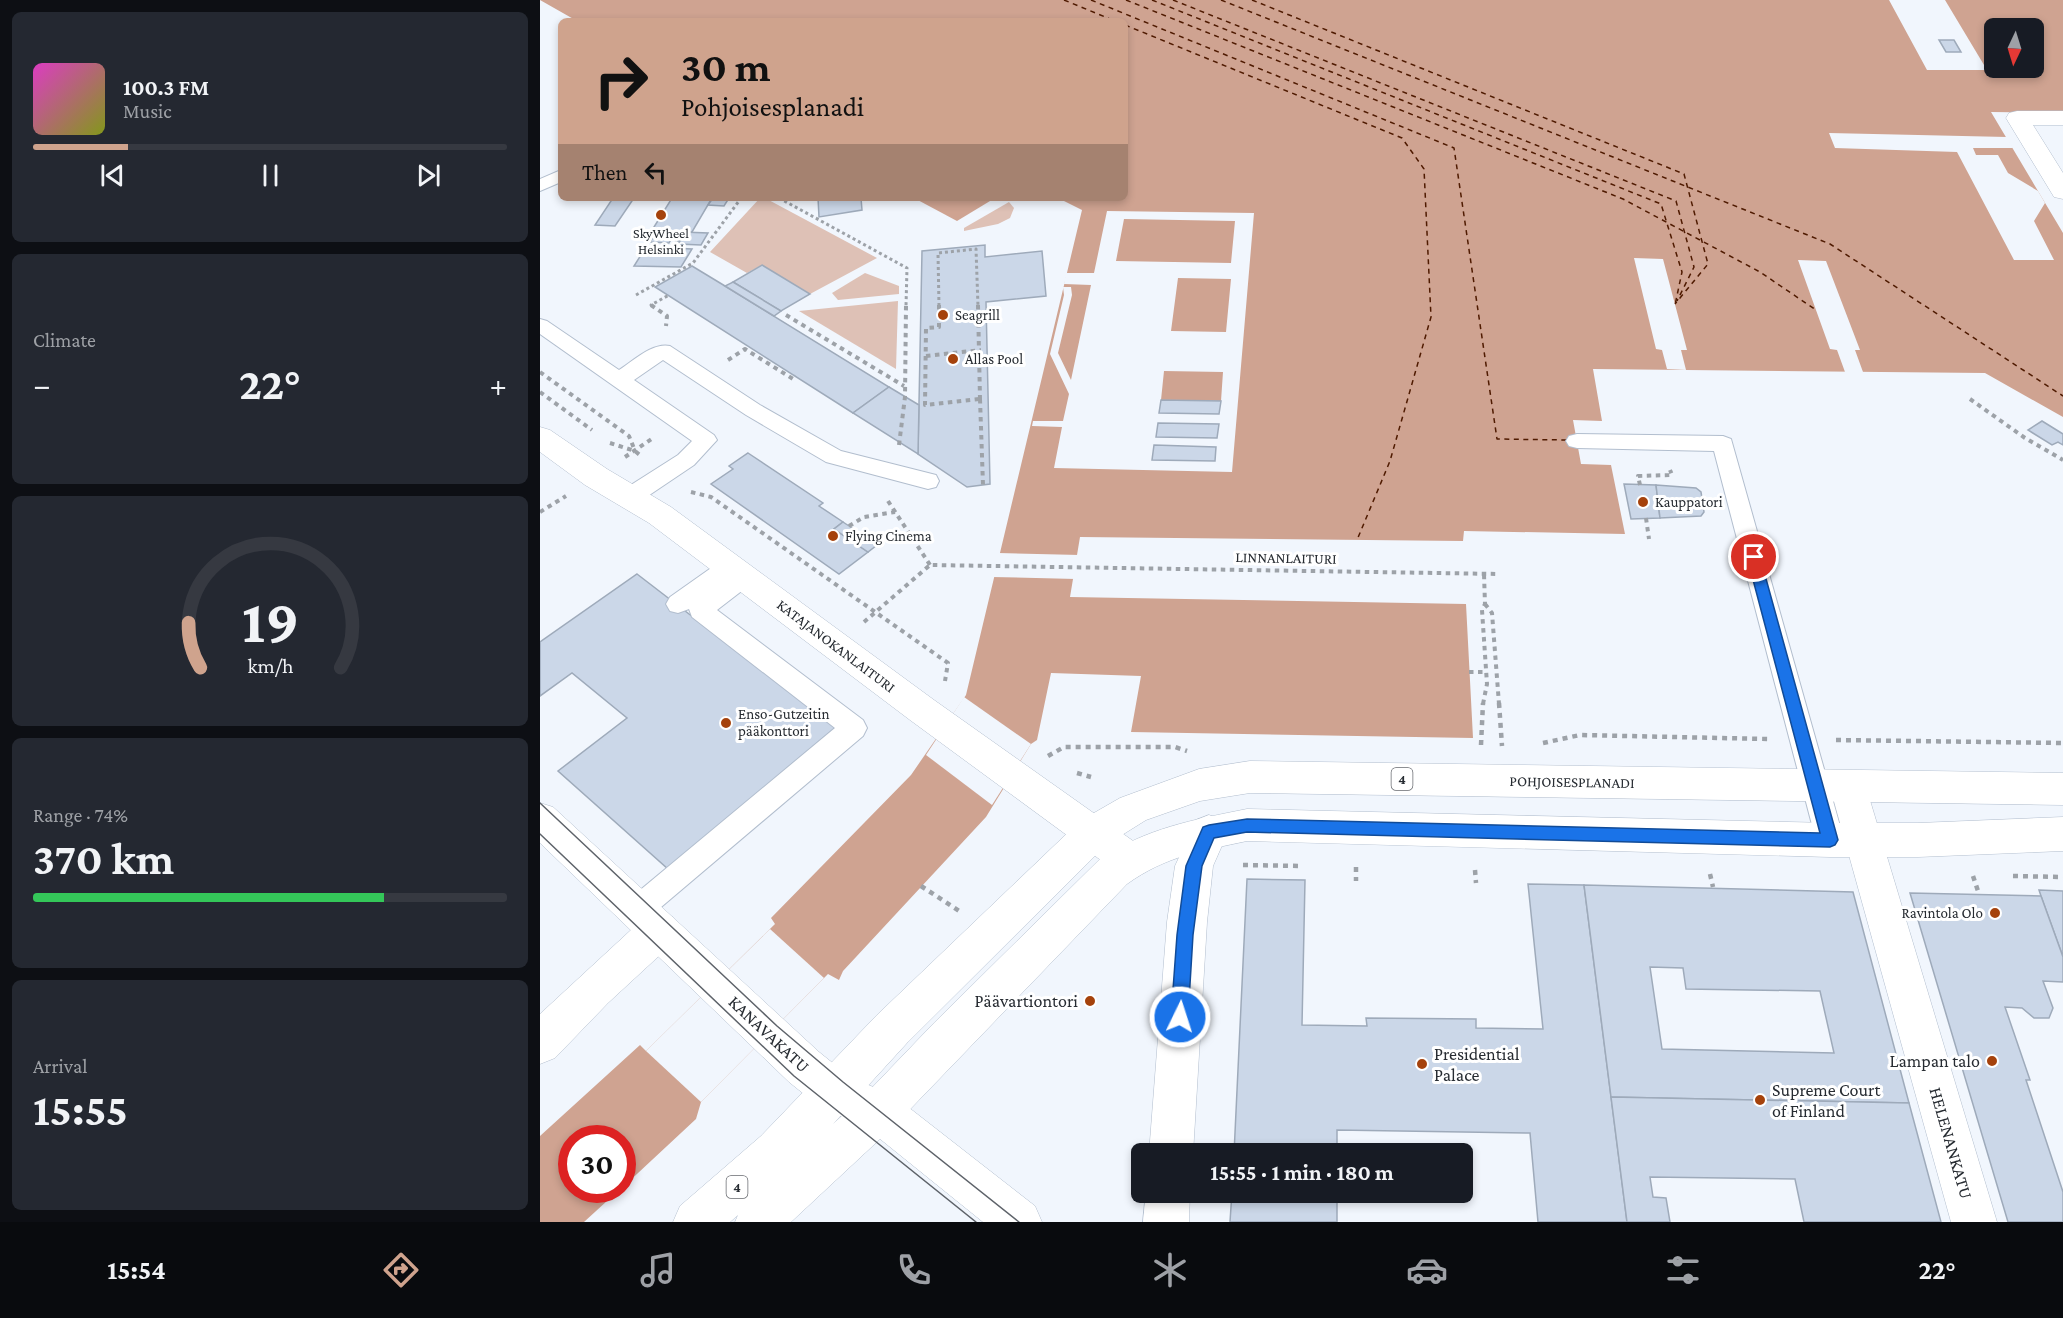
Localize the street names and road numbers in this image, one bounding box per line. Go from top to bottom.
street label: LINNANLAITURI [1235,549,1337,567]
street label: KATAJANOKANLAITURI [773,596,898,696]
road number: 4 [1392,768,1412,790]
street label: POHJOISESPLANADI [1509,773,1635,792]
street label: KANAVAKATU [725,992,813,1076]
street label: HELENANKATU [1926,1085,1976,1201]
road number: 4 [726,1176,748,1198]

